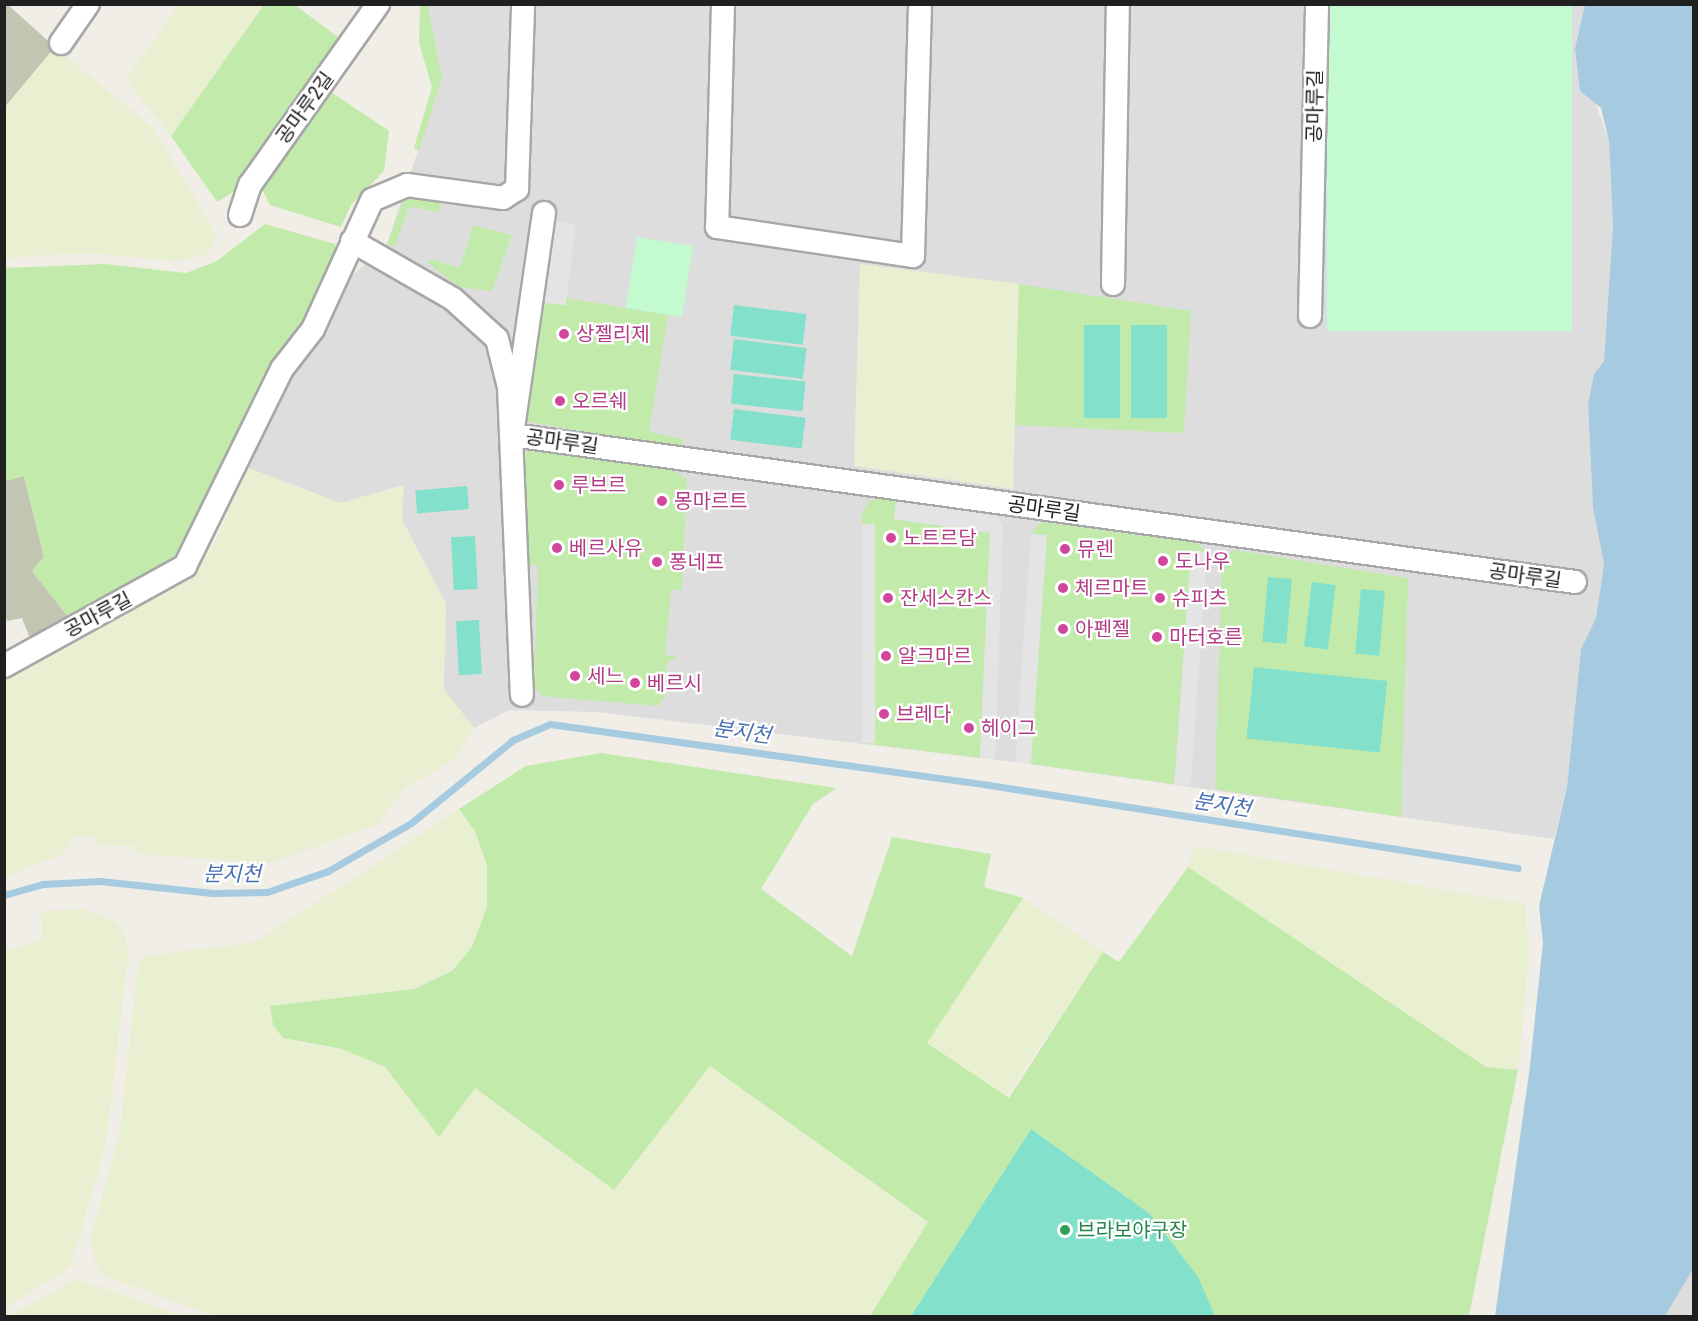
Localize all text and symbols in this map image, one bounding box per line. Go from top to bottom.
street label: 공마루2길 [271,67,339,149]
street label: 공마루길 [1302,69,1328,143]
place label: 상젤리제 [576,322,650,346]
marker: 상젤리제 [557,327,571,341]
place label: 오르쉐 [572,389,627,413]
marker: 오르쉐 [553,394,567,408]
street label: 공마루길 [524,425,600,459]
place label: 루브르 [571,473,626,497]
marker: 루브르 [552,478,566,492]
place label: 몽마르트 [674,489,748,513]
street label: 공마루길 [1006,492,1082,526]
marker: 몽마르트 [655,494,669,508]
place label: 노트르담 [903,526,977,550]
marker: 노트르담 [884,531,898,545]
place label: 베르사유 [569,536,643,560]
place label: 뮤렌 [1077,537,1114,561]
marker: 베르사유 [550,541,564,555]
marker: 뮤렌 [1058,542,1072,556]
place label: 도나우 [1175,549,1230,573]
place label: 퐁네프 [669,550,724,574]
marker: 도나우 [1156,554,1170,568]
marker: 퐁네프 [650,555,664,569]
street label: 공마루길 [1487,559,1563,593]
place label: 체르마트 [1075,576,1149,600]
marker: 체르마트 [1056,581,1070,595]
place label: 잔세스칸스 [900,586,992,610]
place label: 슈피츠 [1172,586,1227,610]
street label: 공마루길 [60,587,136,643]
marker: 잔세스칸스 [881,591,895,605]
marker: 슈피츠 [1153,591,1167,605]
place label: 아펜젤 [1075,617,1130,641]
marker: 아펜젤 [1056,622,1070,636]
place label: 마터호른 [1169,625,1243,649]
marker: 마터호른 [1150,630,1164,644]
place label: 알크마르 [898,644,972,668]
marker: 알크마르 [879,649,893,663]
place label: 세느 [587,664,624,688]
marker: 세느 [568,669,582,683]
place label: 베르시 [647,671,702,695]
marker: 베르시 [628,676,642,690]
place label: 브레다 [896,702,951,726]
marker: 브레다 [877,707,891,721]
water label: 분지천 [712,715,772,749]
place label: 헤이그 [981,716,1036,740]
marker: 헤이그 [962,721,976,735]
water label: 분지천 [1191,788,1253,822]
water label: 분지천 [203,861,261,887]
place label: 브라보야구장 [1077,1218,1187,1242]
marker: 브라보야구장 [1058,1223,1072,1237]

